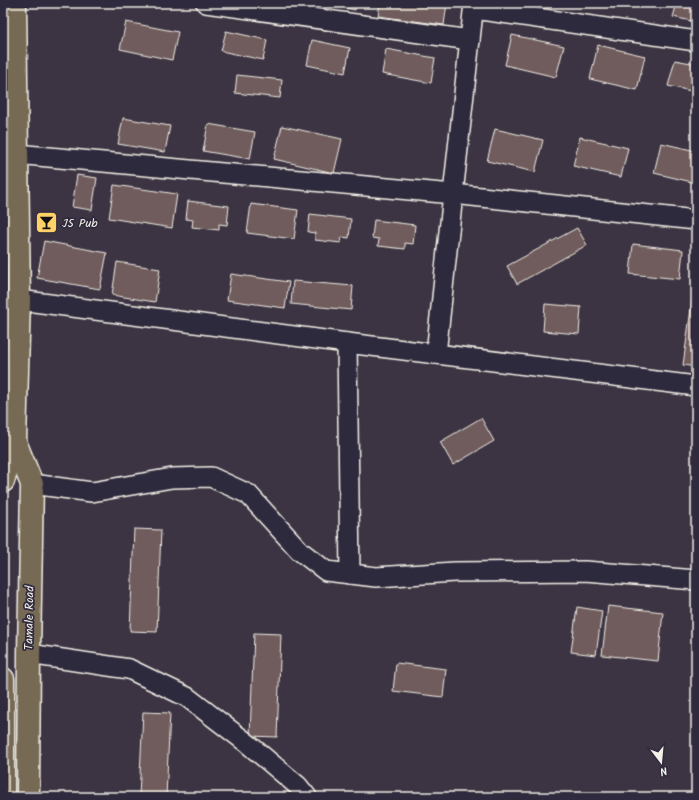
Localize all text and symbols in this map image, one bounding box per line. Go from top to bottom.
bar icon: J5 Pub [34,210,60,236]
place label: J5 Pub [62,214,98,233]
street label: Tamale Road [19,585,40,650]
north arrow [641,742,681,782]
text: N [658,761,669,780]

